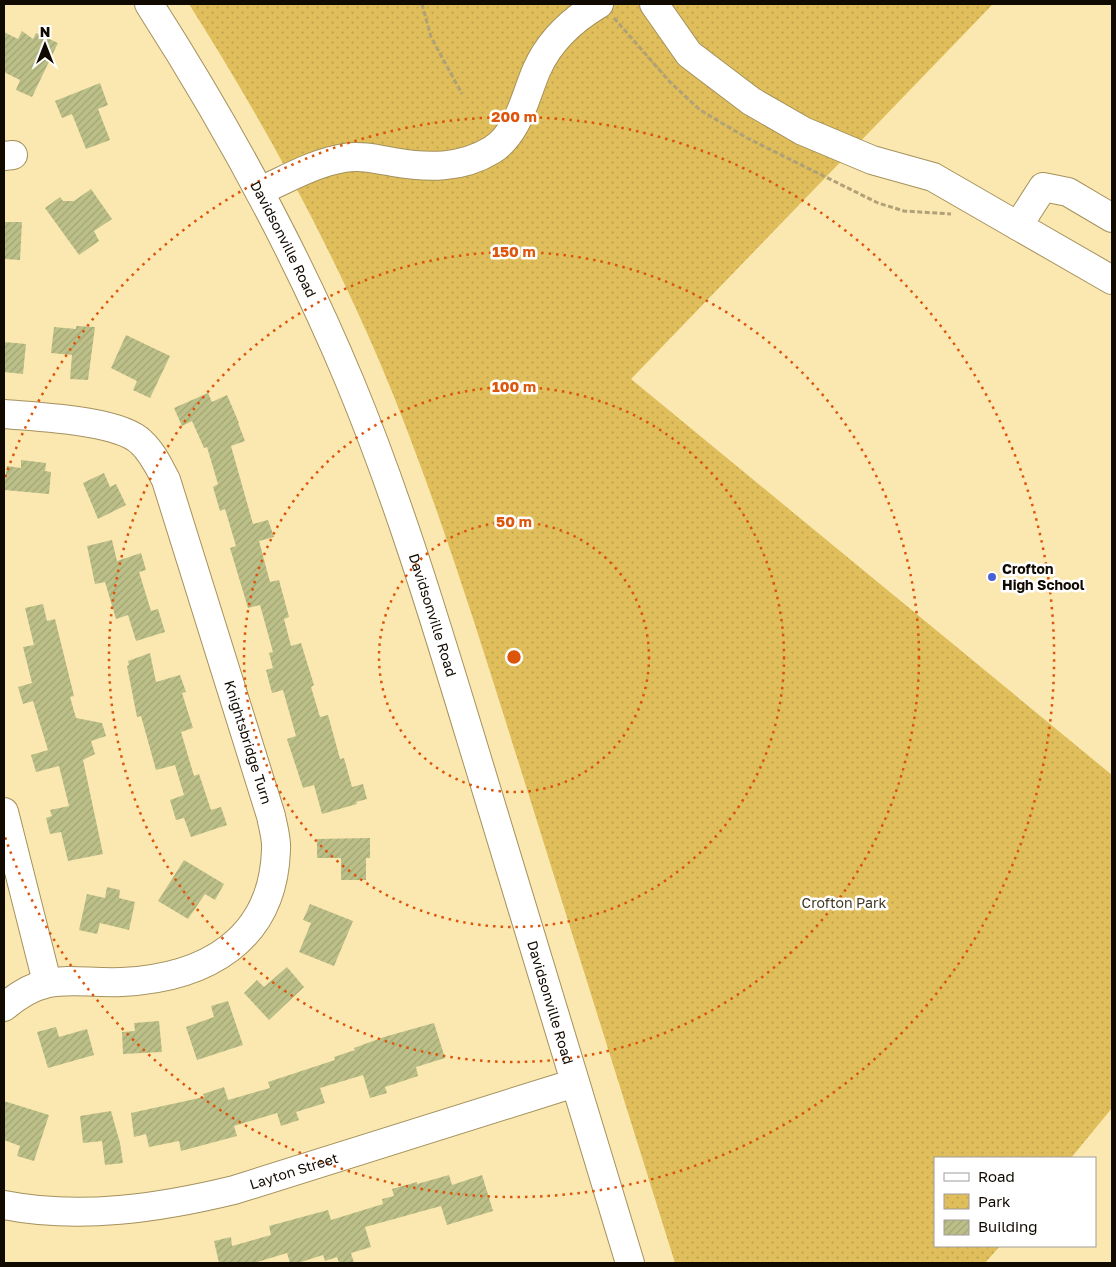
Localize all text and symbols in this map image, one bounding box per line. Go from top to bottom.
north arrow [20,20,70,70]
text: N [40,23,50,40]
text: 200 m [491,107,537,125]
street label: Davidsonville Road [247,178,320,300]
text: 150 m [492,242,536,260]
text: 100 m [492,377,536,395]
text: 50 m [496,512,532,530]
street label: Davidsonville Road [406,551,460,679]
place label: Crofton High School [1002,560,1085,593]
marker: Crofton High School [986,571,998,583]
centre of rings [505,648,523,666]
street label: Knightsbridge Turn [221,678,276,806]
park label: Crofton Park [802,894,886,911]
street label: Davidsonville Road [524,939,577,1066]
street label: Layton Street [247,1149,340,1193]
legend [934,1157,1096,1247]
text: Road [978,1167,1015,1185]
text: Park [978,1192,1011,1210]
text: Building [978,1217,1038,1235]

